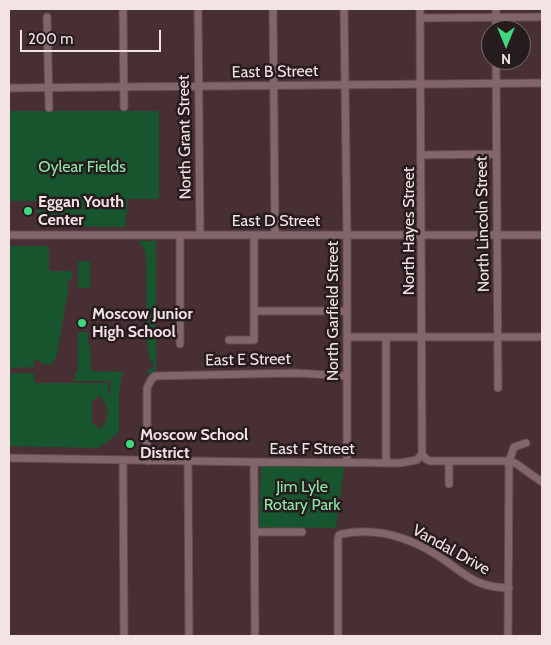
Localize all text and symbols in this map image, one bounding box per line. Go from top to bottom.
scale bar [22,20,164,52]
north arrow [481,20,531,70]
text: 200 m [28,30,73,48]
text: N [501,50,511,68]
street label: East B Street [232,62,318,82]
street label: North Grant Street [174,74,196,200]
street label: North Lincoln Street [472,156,494,292]
park label: Oylear Fields [38,157,126,177]
street label: North Hayes Street [399,167,419,295]
place label: Eggan Youth Center [38,192,124,230]
marker: Eggan Youth Center [22,205,34,217]
street label: East D Street [232,211,320,231]
street label: North Garfield Street [323,241,343,381]
place label: Moscow Junior High School [92,304,193,342]
marker: Moscow Junior High School [76,317,88,329]
street label: East E Street [205,350,291,370]
place label: Moscow School District [140,425,248,463]
marker: Moscow School District [124,438,136,450]
street label: East F Street [269,439,355,459]
park label: Jim Lyle Rotary Park [264,477,340,515]
street label: Vandal Drive [409,521,493,579]

